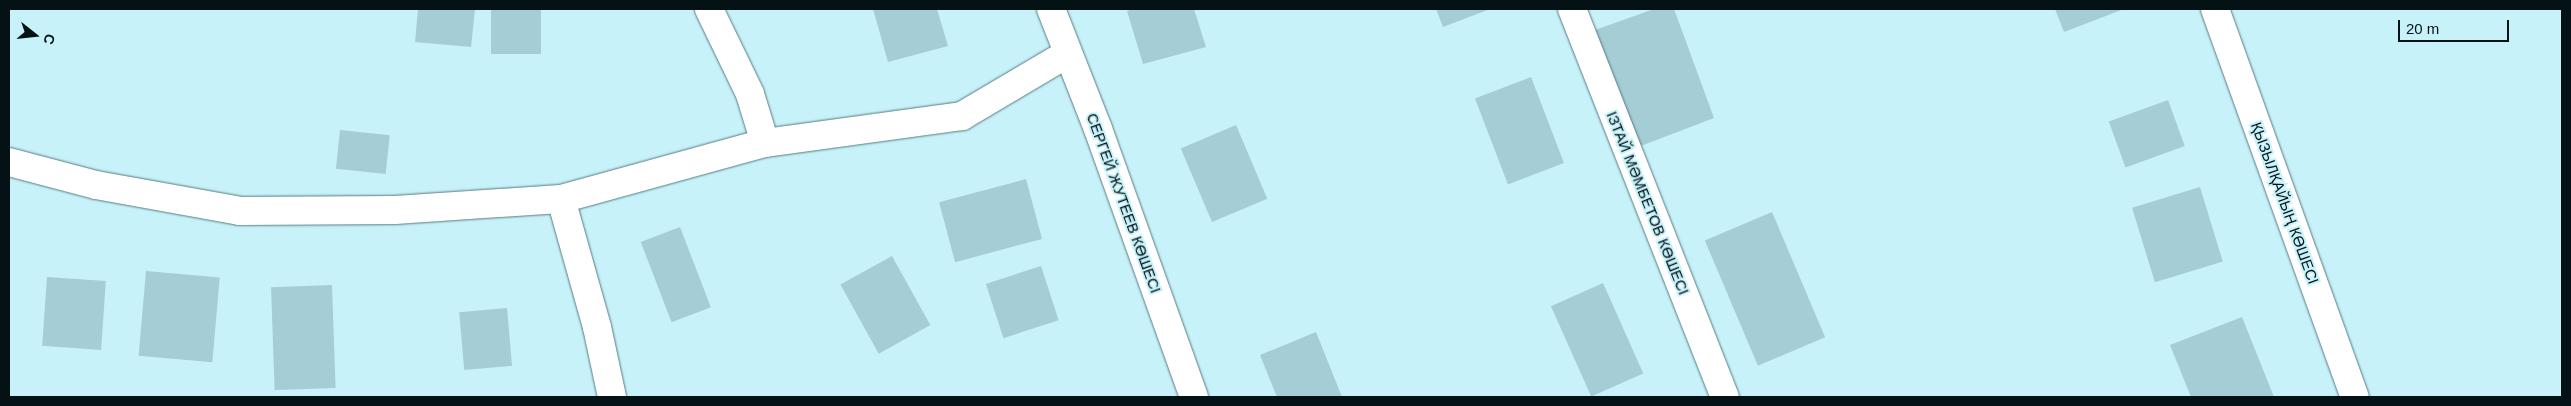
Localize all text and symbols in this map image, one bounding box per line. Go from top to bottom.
north arrow [10,10,60,60]
scale bar [2401,10,2512,42]
text: 20 m [2406,20,2439,37]
text: С [40,32,59,46]
street label: ІЗТАЙ МӘМБЕТОВ КӨШЕСІ [1603,109,1693,297]
street label: СЕРГЕЙ ЖУТЕЕВ КӨШЕСІ [1083,111,1165,295]
street label: ҚЫЗЫЛҚАЙЫҢ КӨШЕСІ [2247,120,2323,286]

